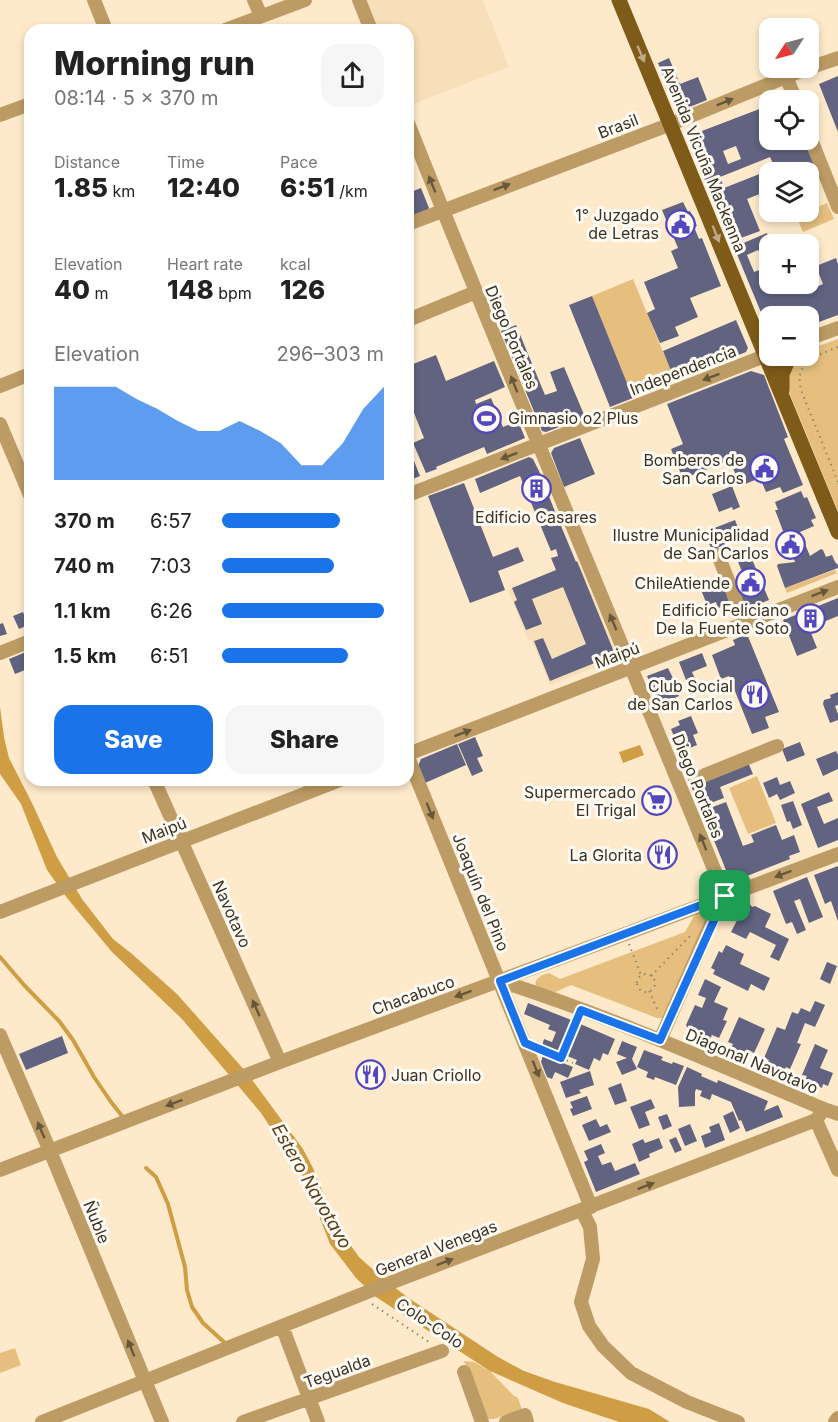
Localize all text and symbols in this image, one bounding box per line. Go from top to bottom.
north arrow [759,18,819,78]
map controls [759,18,819,366]
text: Morning run [54,43,255,83]
button: share [321,44,384,107]
one-way arrow [637,45,646,63]
street label: Avenida Vicuña Mackenna [657,63,751,255]
text: 08:14 · 5 × 370 m [54,86,219,110]
button: locate [759,90,819,150]
one-way arrow [716,97,734,107]
street label: Brasil [595,109,641,143]
text: Distance [54,152,120,172]
text: Time [167,152,205,172]
text: Pace [280,152,318,172]
button: layers [759,162,819,222]
text: 1.85 [54,172,108,203]
text: 12:40 [167,172,240,203]
text: 6:51 [280,172,335,203]
one-way arrow [427,175,437,193]
text: km [108,181,135,201]
text: /km [335,181,368,201]
one-way arrow [493,182,511,192]
place label: 1° Juzgado de Letras [575,205,659,243]
public building icon: 1° Juzgado de Letras [664,208,696,240]
one-way arrow [711,226,721,244]
button: + [759,234,819,294]
text: Elevation [54,254,123,274]
text: Heart rate [167,254,243,274]
text: kcal [280,254,311,274]
text: 40 [54,274,90,305]
text: 148 [167,274,214,305]
text: 126 [280,274,325,305]
street label: Diego Portales [481,282,543,392]
text: m [90,283,108,303]
text: bpm [214,283,252,303]
button: − [759,306,819,366]
street label: Independencia [627,341,739,399]
text: Elevation [54,342,140,366]
text: 296–303 m [277,342,384,366]
one-way arrow [701,372,719,382]
one-way arrow [509,375,518,393]
sports icon: Gimnasio o2 Plus [471,402,503,434]
place label: Gimnasio o2 Plus [508,408,639,428]
place label: Bomberos de San Carlos [643,450,744,488]
one-way arrow [500,451,518,461]
public building icon: Bomberos de San Carlos [749,453,781,485]
building icon: Edificio Casares [520,473,552,505]
place label: Edificio Casares [475,507,597,527]
text: 370 m [54,509,115,533]
text: 6:57 [150,509,192,533]
place label: Ilustre Municipalidad de San Carlos [613,525,769,563]
public building icon: Ilustre Municipalidad de San Carlos [774,528,806,560]
text: 740 m [54,554,114,578]
text: 7:03 [150,554,191,578]
public building icon: ChileAtiende [735,567,767,599]
place label: ChileAtiende [635,573,730,593]
one-way arrow [812,588,830,598]
text: 1.1 km [54,599,111,623]
text: 6:26 [150,599,193,623]
place label: Edificio Feliciano De la Fuente Soto [656,600,789,638]
building icon: Edificio Feliciano De la Fuente Soto [794,603,826,635]
one-way arrow [608,613,618,631]
street label: Maipú [592,637,642,673]
text: 1.5 km [54,644,117,668]
text: 6:51 [150,644,188,668]
place label: Club Social de San Carlos [627,676,733,714]
restaurant icon: Club Social de San Carlos [738,679,770,711]
button: Save [54,705,213,774]
button: Share [225,705,384,774]
one-way arrow [454,727,472,737]
street label: Diego Portales [668,731,728,841]
place label: Supermercado El Trigal [524,782,636,820]
supermarket icon: Supermercado El Trigal [641,785,673,817]
one-way arrow [426,802,435,820]
street label: Maipú [139,812,189,848]
street label: Joaquín del Pino [448,830,514,954]
one-way arrow [698,832,708,850]
restaurant icon: La Glorita [647,839,679,871]
place label: La Glorita [570,845,642,865]
pin [699,870,750,921]
one-way arrow [774,870,792,879]
street label: Navotavo [208,877,256,951]
icon: arrive [708,879,741,912]
street label: Chacabuco [369,971,457,1019]
one-way arrow [454,990,472,999]
one-way arrow [251,999,261,1017]
street label: Diagonal Navotavo [683,1024,821,1098]
restaurant icon: Juan Criollo [354,1059,386,1091]
one-way arrow [531,1061,541,1079]
place label: Juan Criollo [391,1065,481,1085]
one-way arrow [164,1098,182,1108]
water label: Estero Navotavo [268,1120,356,1252]
one-way arrow [36,1121,45,1138]
one-way arrow [637,1181,655,1190]
street label: Ñuble [79,1198,115,1246]
street label: General Venegas [372,1216,500,1280]
one-way arrow [436,1257,454,1267]
street label: Colo-Colo [393,1293,467,1353]
one-way arrow [126,1339,136,1357]
street label: Tegualda [301,1350,373,1392]

